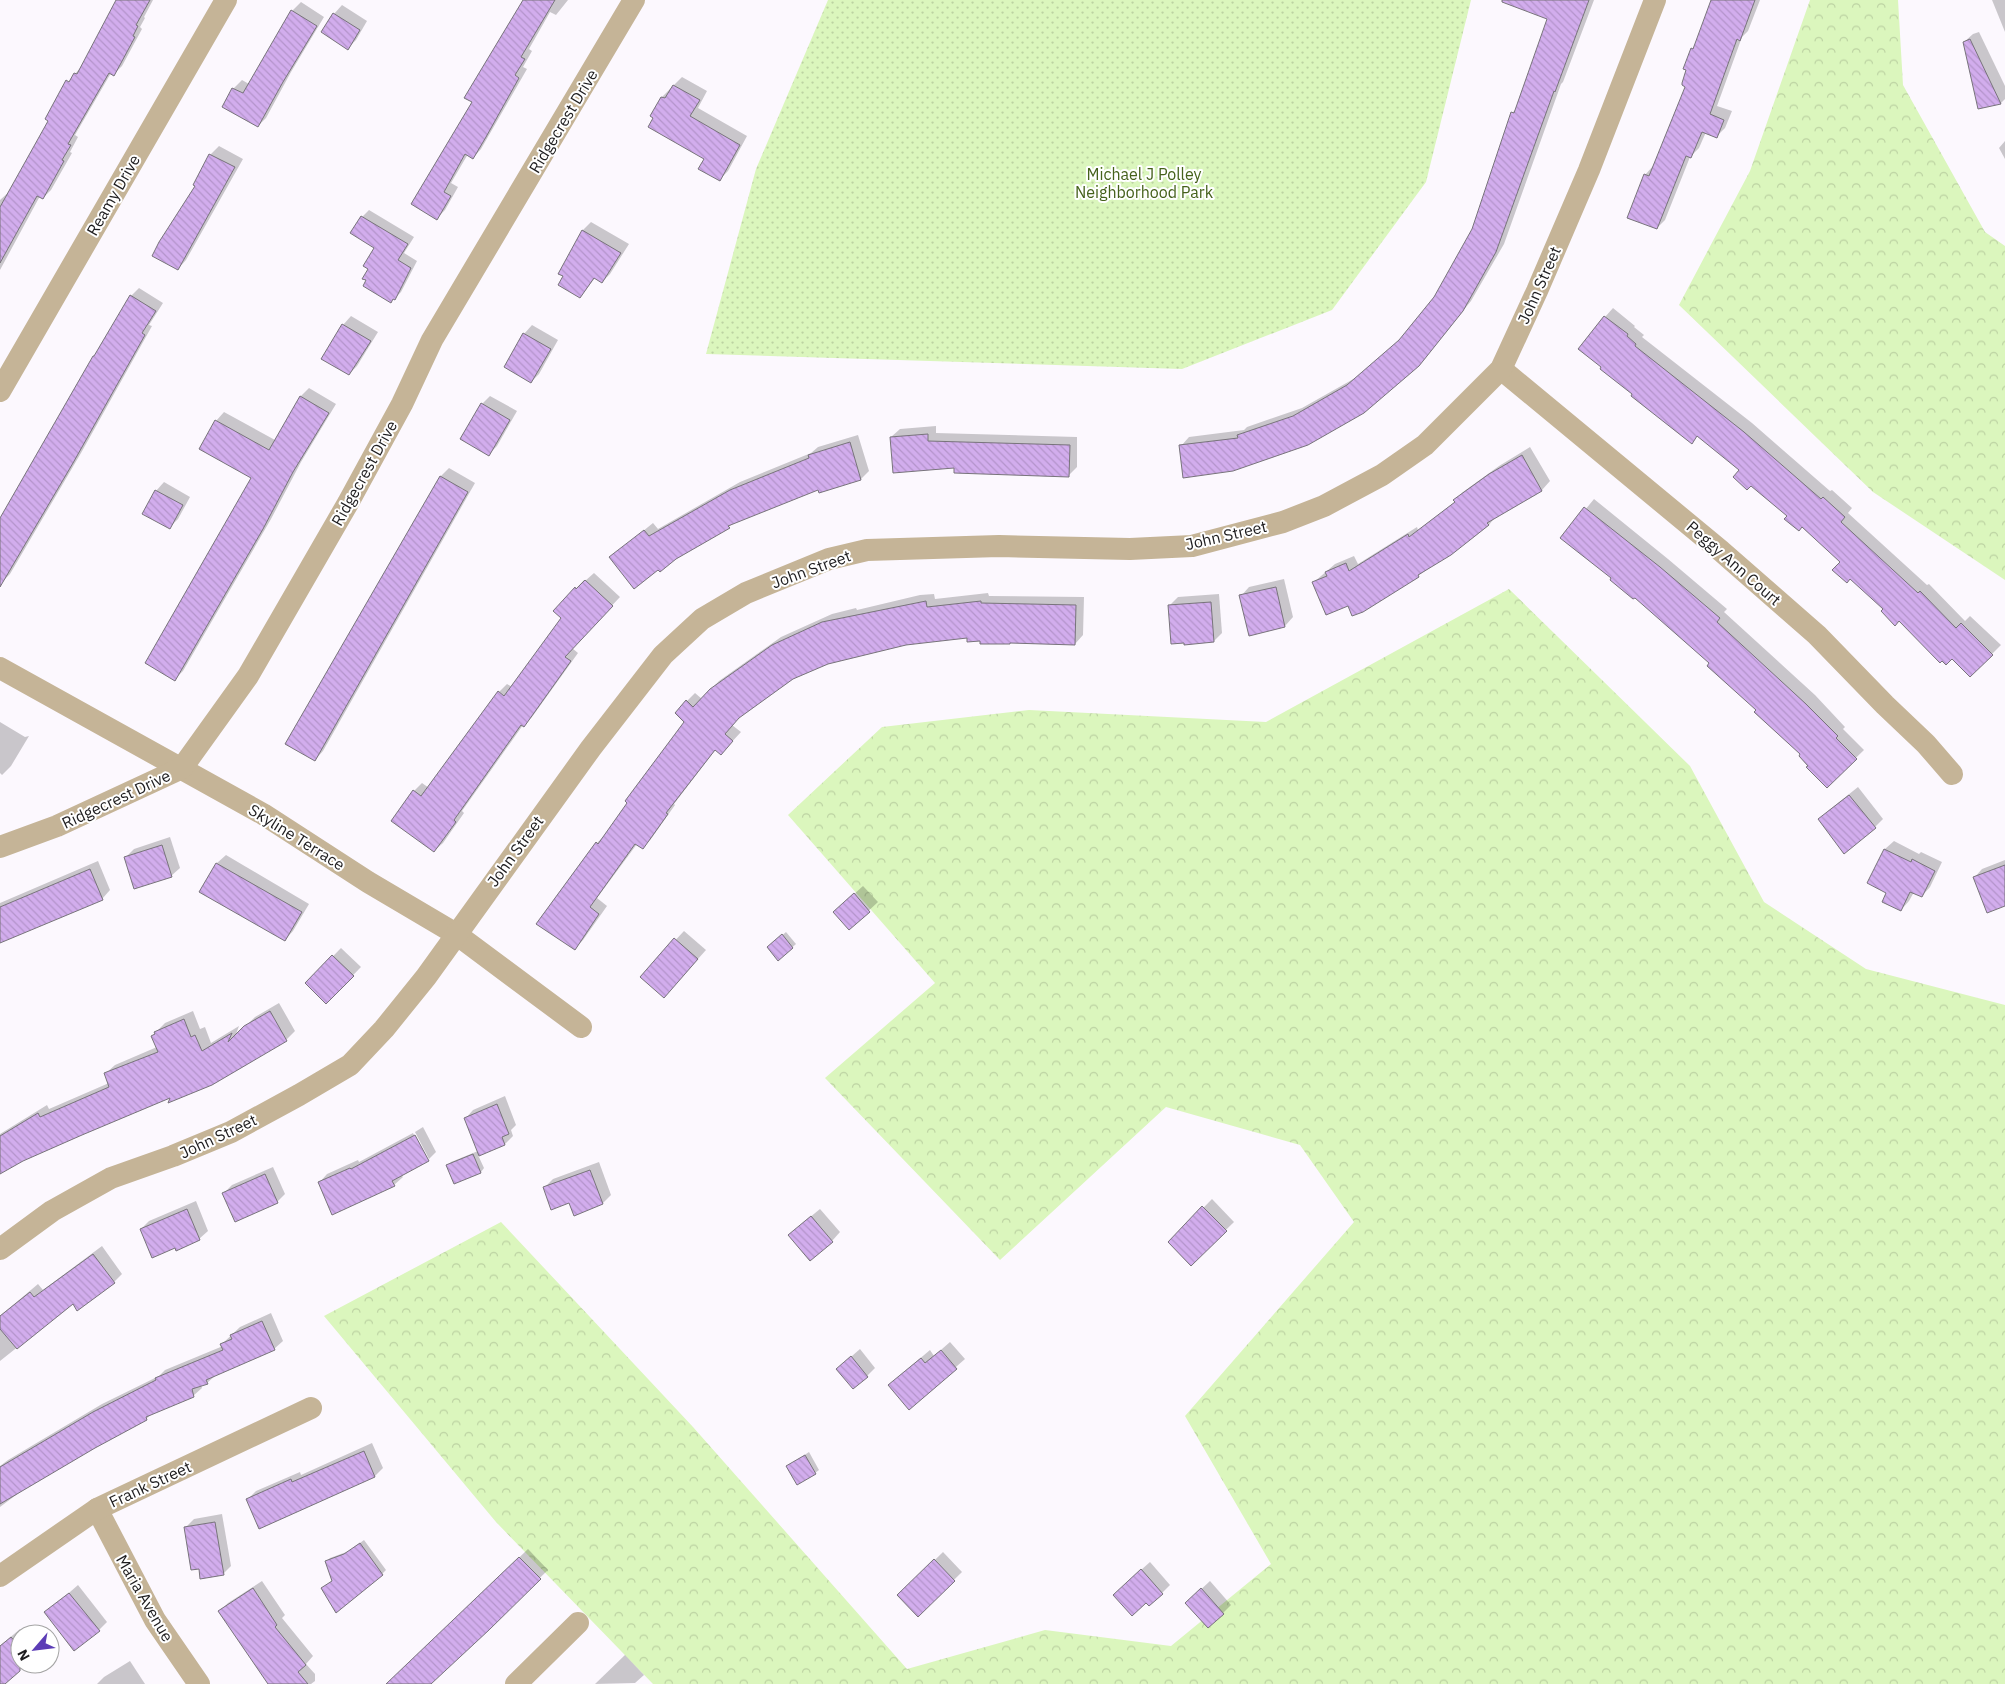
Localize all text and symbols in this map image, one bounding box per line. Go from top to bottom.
street label: Ridgecrest Drive [524,65,602,177]
street label: Reamy Drive [82,151,144,239]
park label: Michael J Polley Neighborhood Park [1075,164,1214,202]
street label: John Street [1513,243,1565,327]
street label: Ridgecrest Drive [327,417,401,529]
street label: John Street [1183,516,1269,554]
street label: Peggy Ann Court [1683,517,1785,609]
street label: John Street [769,545,853,593]
street label: Ridgecrest Drive [59,765,174,833]
street label: Skyline Terrace [245,799,349,875]
street label: John Street [483,812,547,890]
street label: John Street [176,1109,260,1163]
street label: Frank Street [106,1456,194,1512]
street label: Maria Avenue [112,1551,178,1645]
north arrow [10,1624,60,1674]
text: N [13,1646,34,1664]

